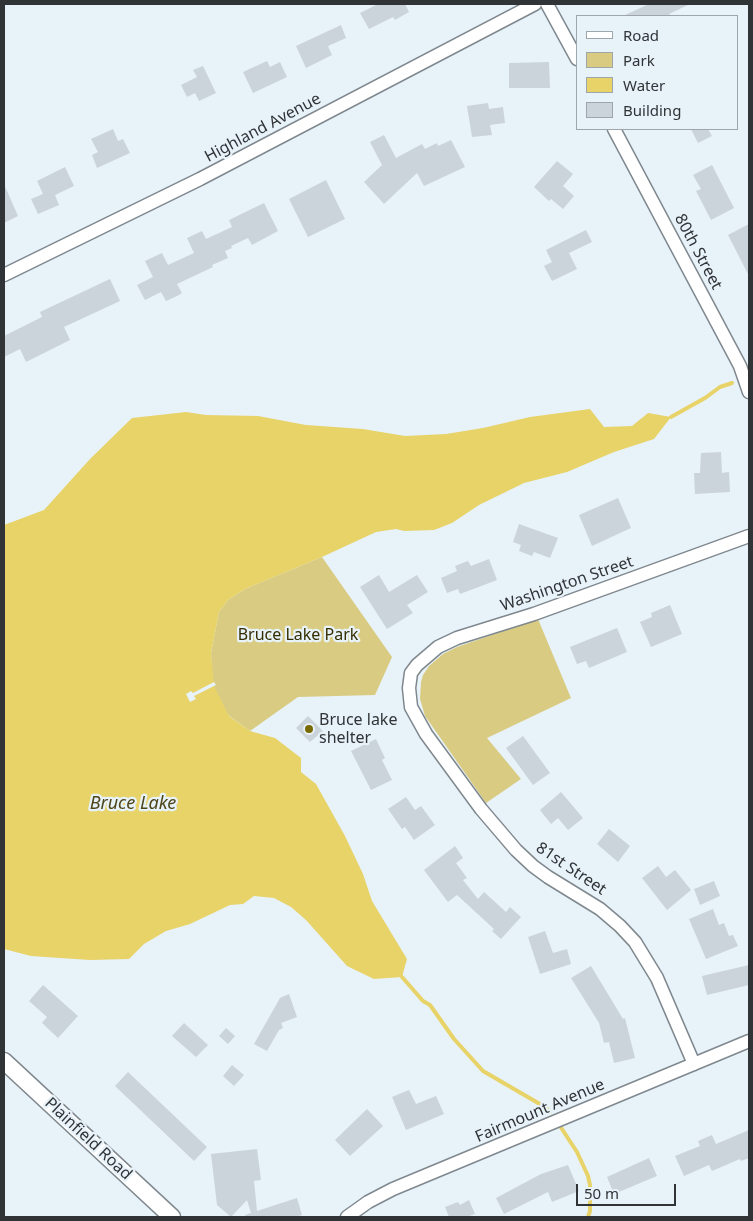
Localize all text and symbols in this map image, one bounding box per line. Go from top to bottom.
legend [576,15,738,130]
text: Road [623,25,659,45]
text: Park [623,50,655,70]
text: Water [623,75,665,95]
street label: Highland Avenue [202,89,324,167]
text: Building [623,100,681,120]
street label: 80th Street [670,211,726,293]
street label: Washington Street [498,552,636,616]
park label: Bruce Lake Park [238,625,358,645]
place label: Bruce lake shelter [319,710,397,748]
marker: Bruce lake shelter [303,723,315,735]
water label: Bruce Lake [90,793,176,815]
street label: 81st Street [532,839,610,899]
street label: Fairmount Avenue [472,1075,608,1147]
street label: Plainfield Road [40,1094,136,1184]
scale bar [578,1174,678,1206]
text: 50 m [584,1183,619,1203]

